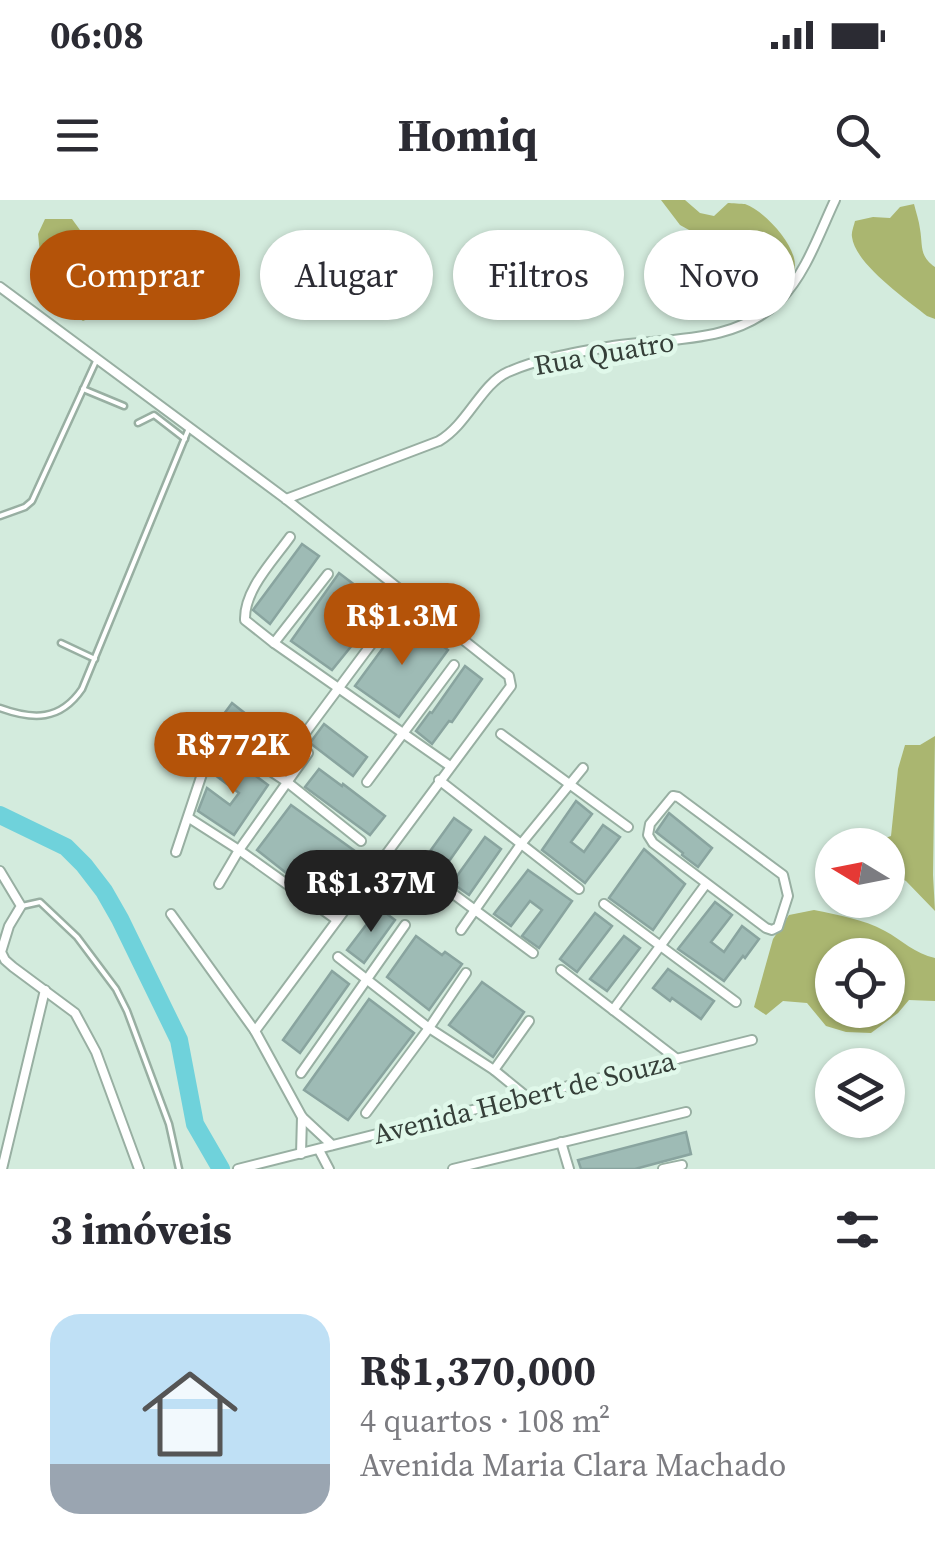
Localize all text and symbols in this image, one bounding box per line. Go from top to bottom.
text: 06:08 [50,9,144,61]
text: Homiq [398,104,537,166]
icon: menu [50,108,105,163]
icon: search [830,108,885,163]
chip: Comprar [30,230,240,320]
chip: Alugar [260,230,433,320]
chip: Filtros [453,230,624,320]
chip: Novo [644,230,795,320]
street label: Rua Quatro [531,322,677,384]
pin: R$1.3M [321,583,483,668]
text: R$1.3M [346,593,458,637]
pin: R$772K [152,712,314,797]
text: R$772K [176,722,290,766]
north arrow [815,828,905,918]
map controls [815,828,905,1138]
pin: R$1.37M [279,850,463,935]
text: R$1.37M [306,860,436,904]
button: locate [815,938,905,1028]
street label: Avenida Hebert de Souza [369,1041,680,1153]
button: layers [815,1048,905,1138]
text: 3 imóveis [50,1200,232,1258]
icon: filters [830,1202,885,1257]
text: R$1,370,000 [360,1341,596,1399]
icon: home [130,1354,250,1474]
text: 4 quartos · 108 m² [360,1399,610,1443]
text: Avenida Maria Clara Machado [360,1443,786,1487]

